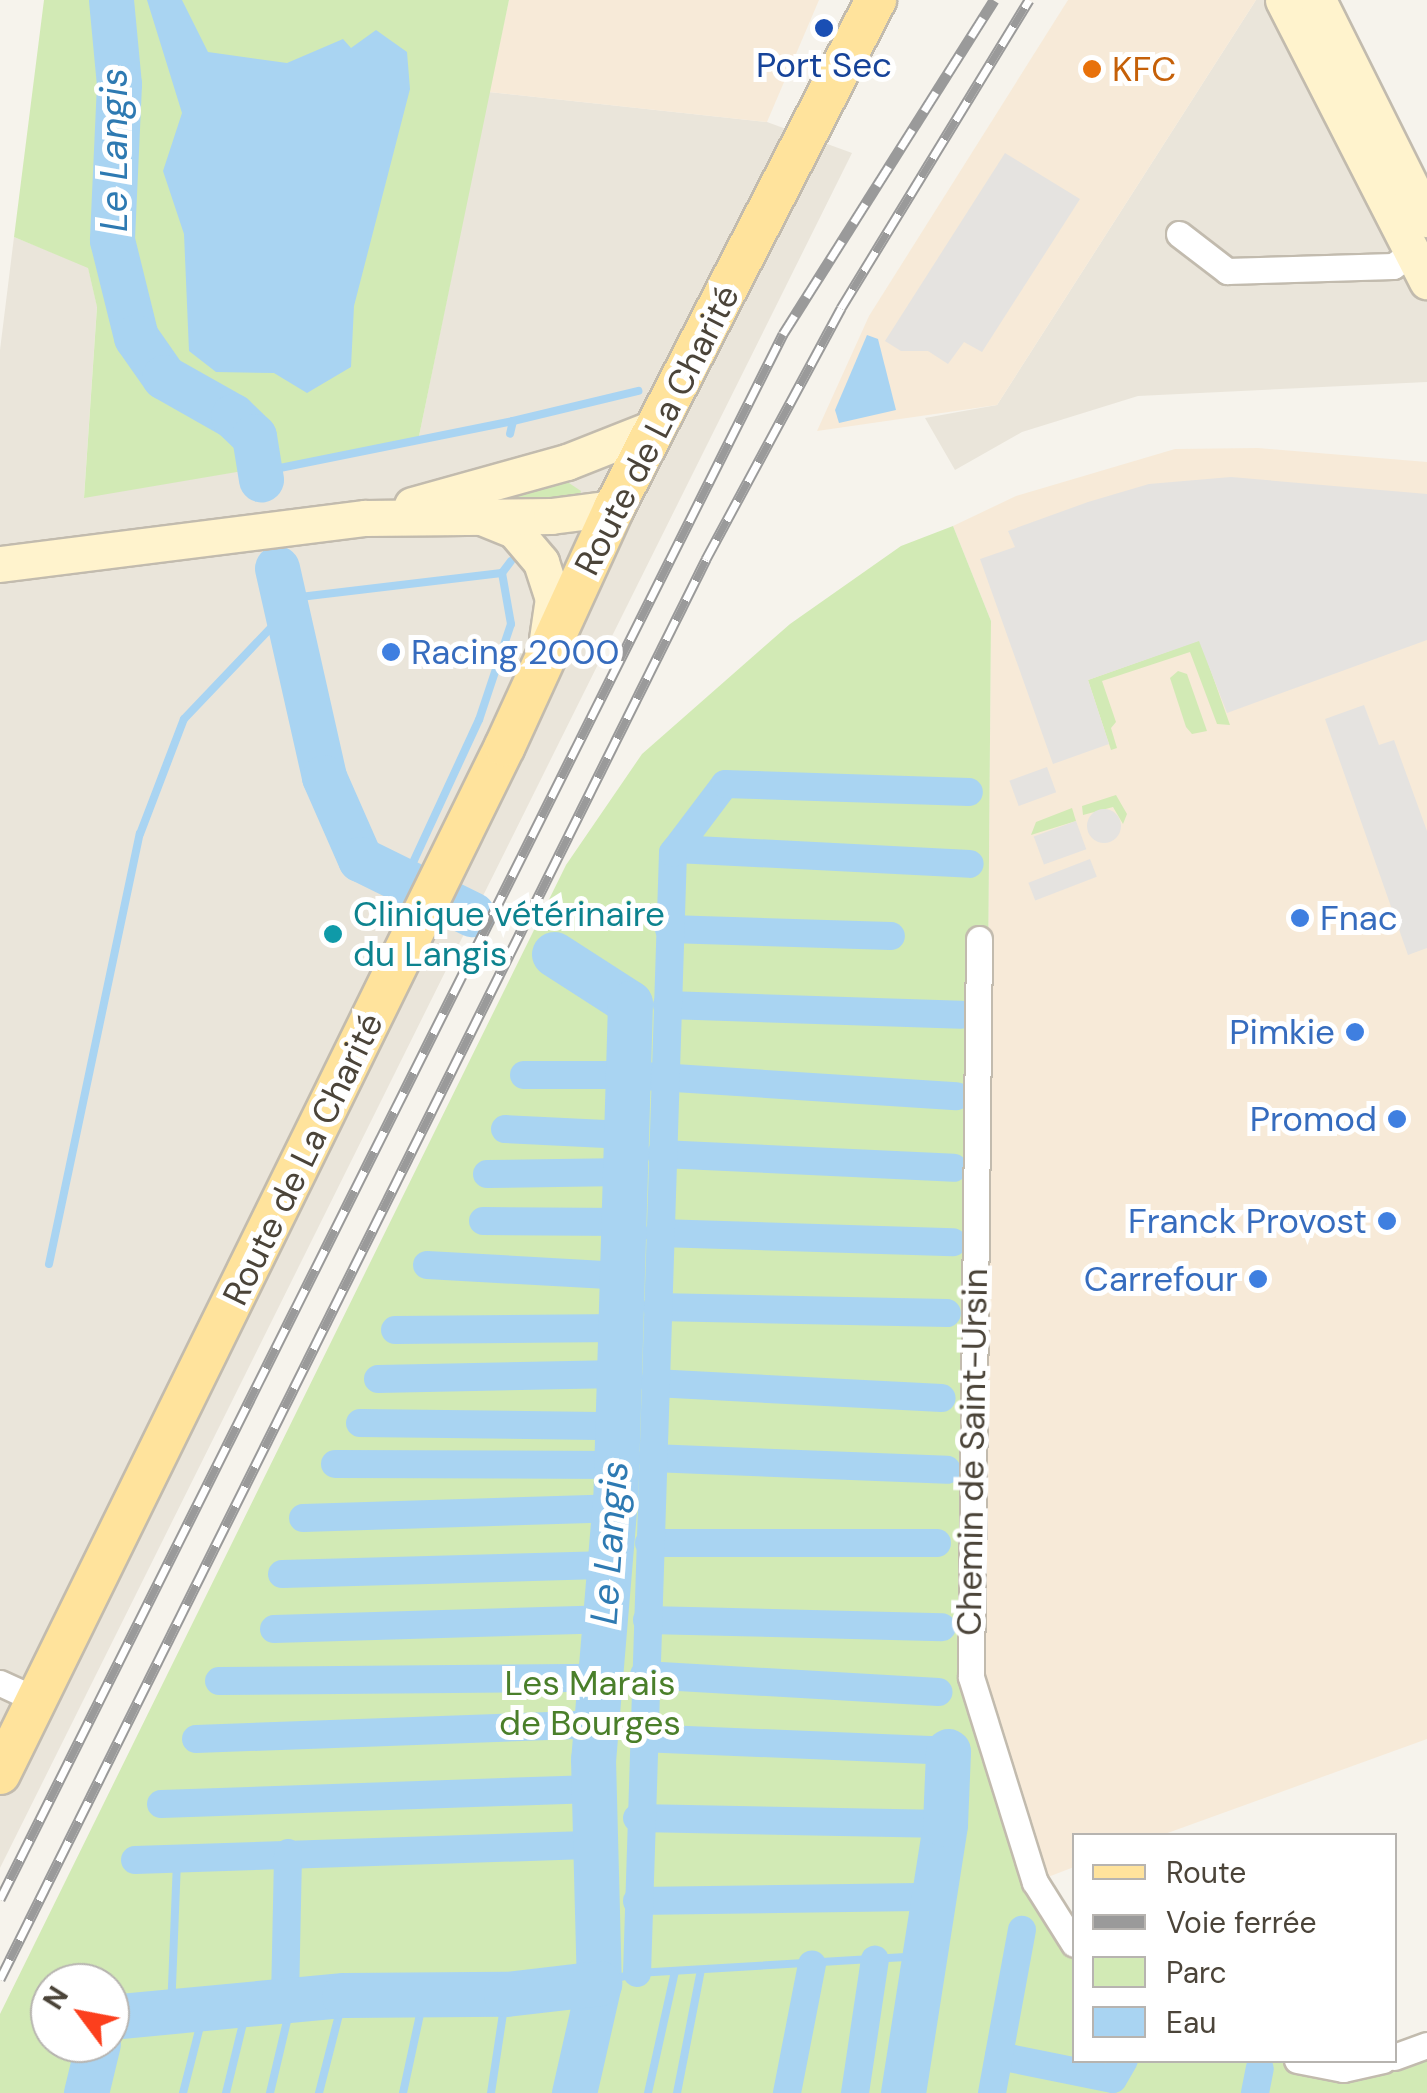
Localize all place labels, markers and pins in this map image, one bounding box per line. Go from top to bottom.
marker: Port Sec [813,17,835,39]
place label: Port Sec [756,44,892,86]
place label: KFC [1112,48,1176,90]
marker: KFC [1081,58,1103,80]
place label: Racing 2000 [411,631,619,673]
marker: Racing 2000 [380,641,402,663]
place label: Clinique vétérinaire du Langis [353,893,665,975]
place label: Fnac [1320,897,1398,939]
marker: Fnac [1289,907,1311,929]
marker: Clinique vétérinaire du Langis [322,923,344,945]
place label: Pimkie [1229,1011,1335,1053]
marker: Pimkie [1344,1021,1366,1043]
place label: Promod [1250,1098,1377,1140]
marker: Promod [1386,1108,1408,1130]
place label: Franck Provost [1128,1200,1367,1242]
marker: Franck Provost [1376,1210,1398,1232]
place label: Carrefour [1084,1258,1238,1300]
marker: Carrefour [1247,1268,1269,1290]

